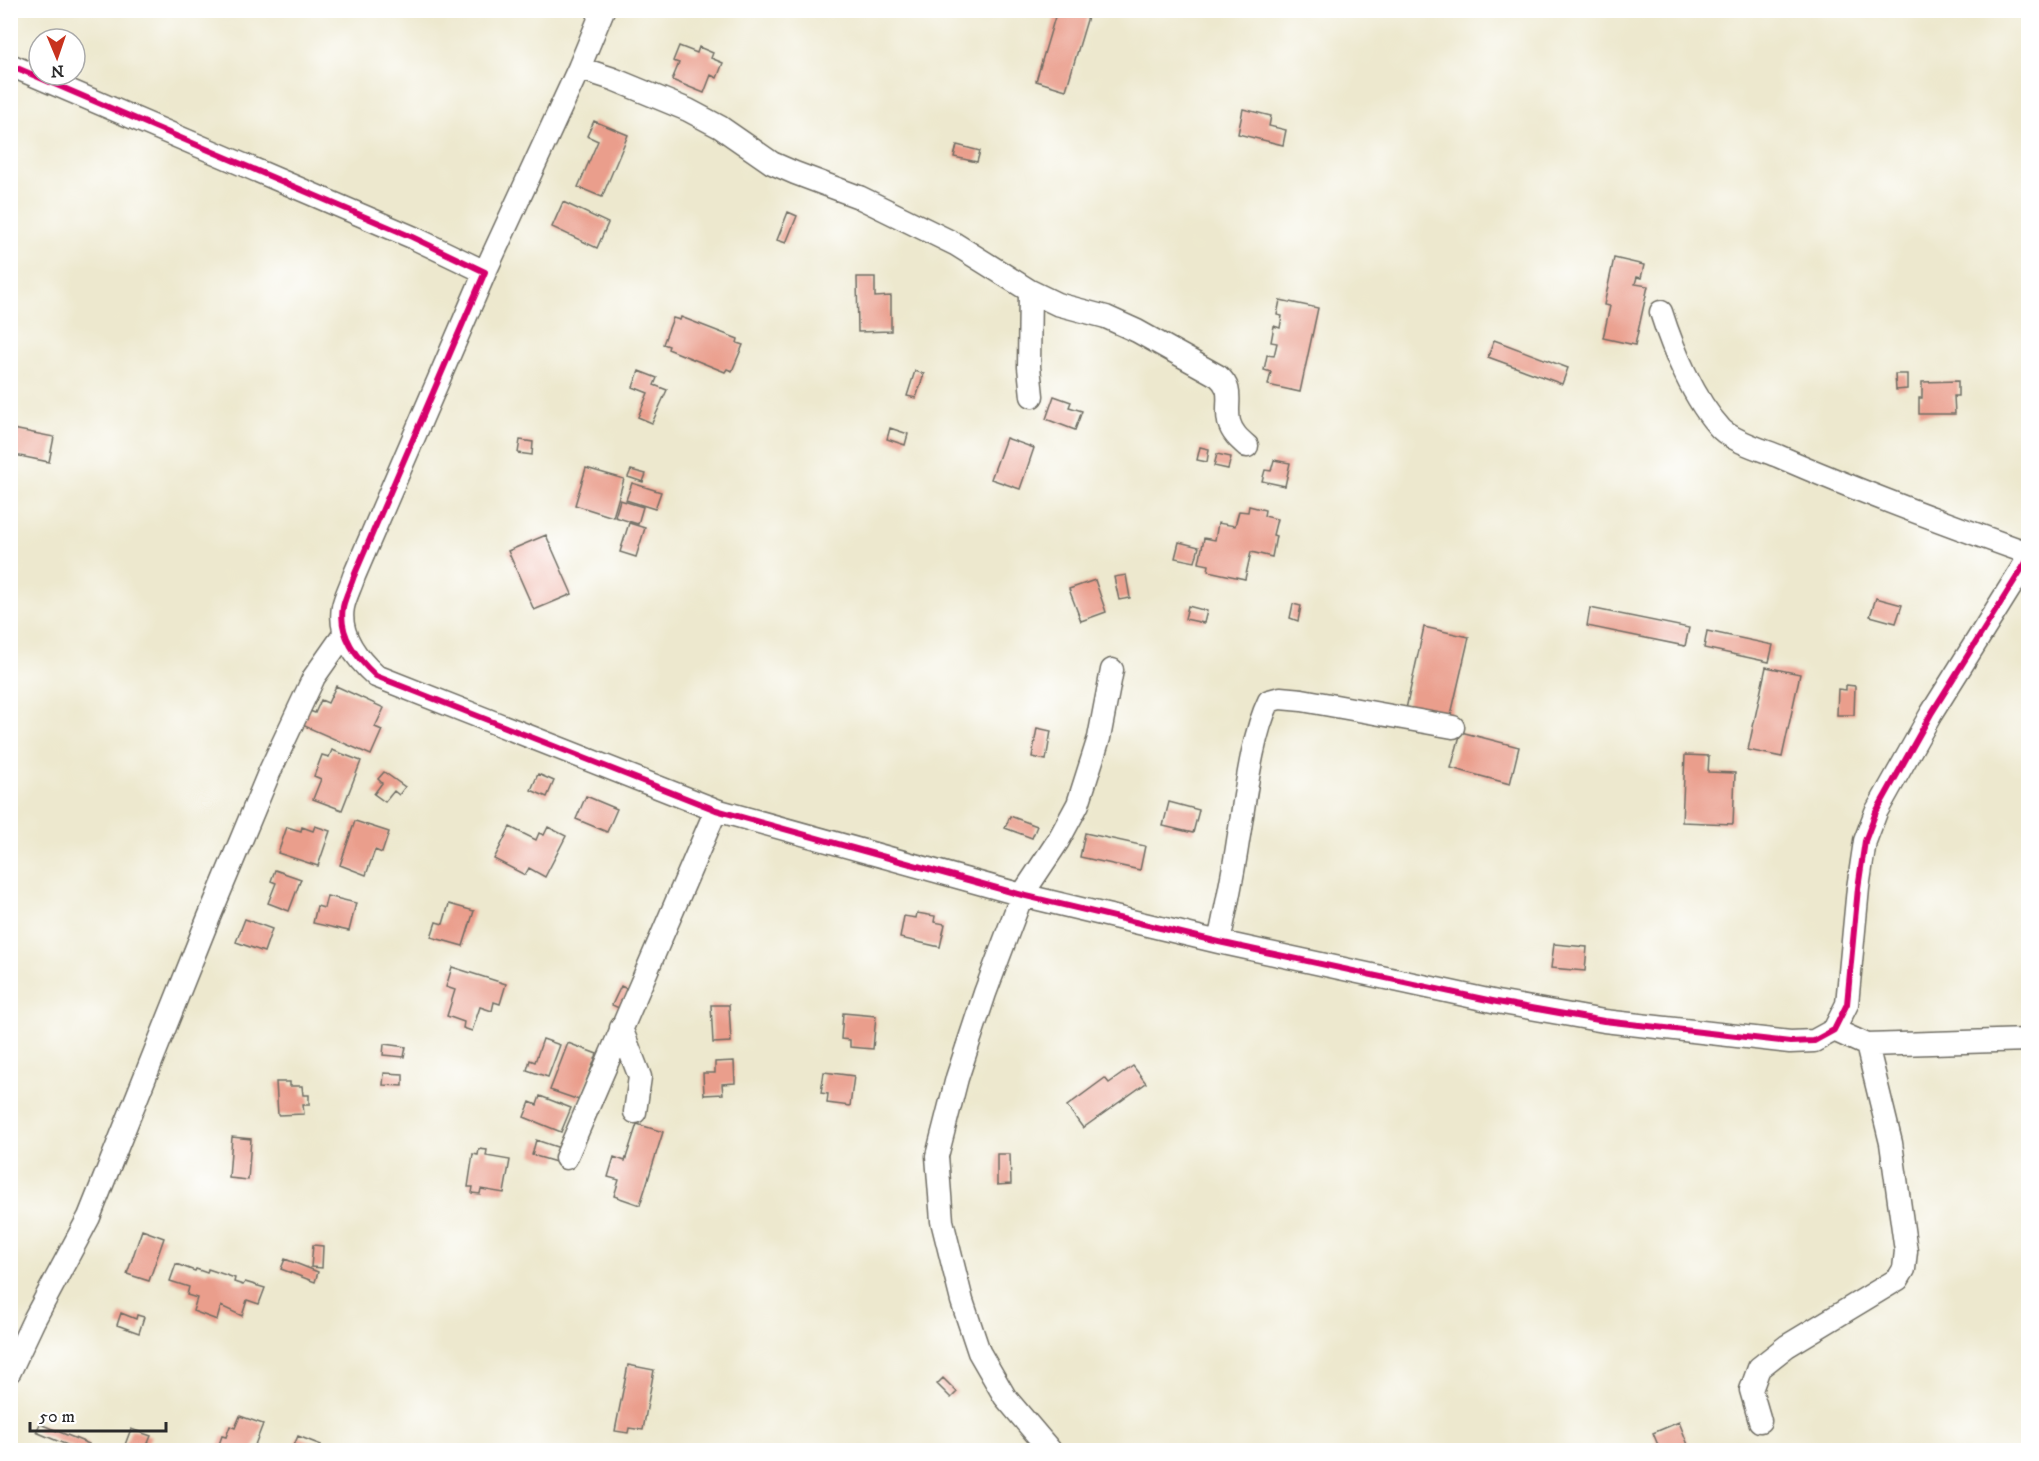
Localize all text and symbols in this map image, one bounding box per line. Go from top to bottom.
north arrow [27,27,87,87]
text: N [51,61,64,81]
scale bar [30,1395,166,1433]
text: 50 m [39,1406,75,1428]

